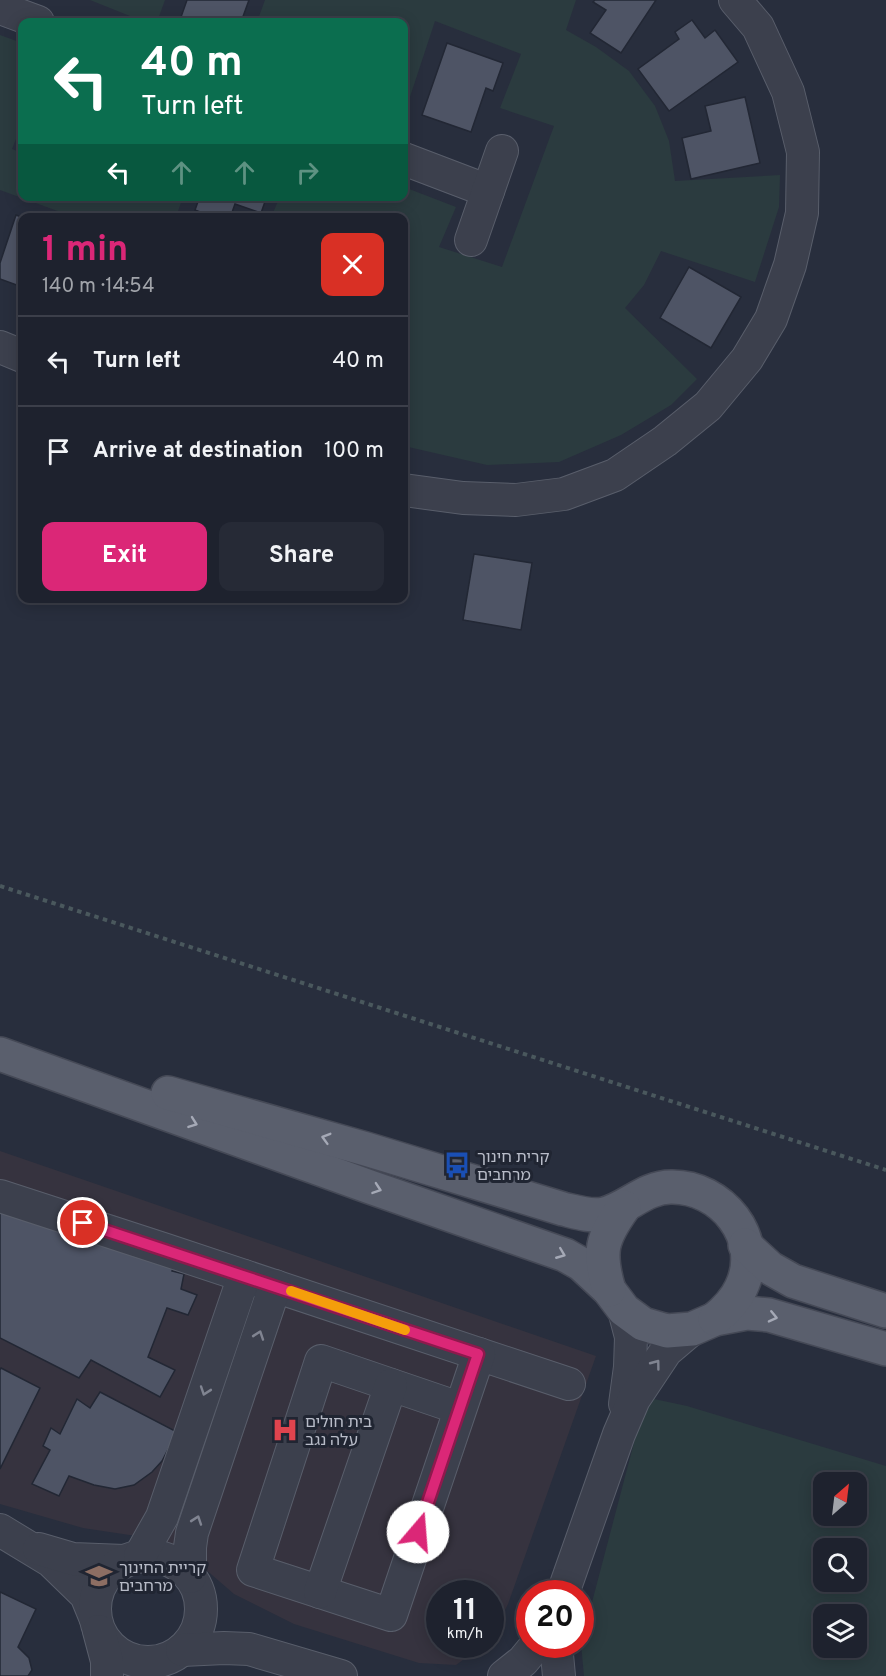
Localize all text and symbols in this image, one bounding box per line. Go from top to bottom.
text: 40 m [141,38,243,91]
icon: left [42,42,120,120]
text: Turn left [141,90,243,124]
icon: left [102,156,135,189]
icon: ahead [165,156,198,189]
icon: ahead [228,156,261,189]
icon: right [291,156,324,189]
text: 1 min [42,228,128,274]
button: close [321,233,384,296]
text: 140 m · 14:54 [42,274,155,300]
icon: left [42,345,75,378]
text: Turn left [93,348,181,375]
text: 40 m [332,348,384,375]
icon: arrive [42,435,75,468]
text: Arrive at destination [93,438,303,465]
text: 100 m [324,438,384,465]
button: Exit [42,522,207,591]
button: Share [219,522,384,591]
one-way arrow [187,1116,198,1129]
one-way arrow [321,1133,332,1145]
place label: קרית חינוך מרחבים [477,1148,549,1186]
bus stop icon: קרית חינוך מרחבים [442,1150,472,1180]
one-way arrow [371,1182,382,1195]
pin [57,1197,108,1248]
icon: arrive [66,1206,99,1239]
one-way arrow [554,1247,565,1259]
one-way arrow [768,1310,778,1323]
one-way arrow [251,1330,264,1341]
one-way arrow [649,1360,660,1371]
one-way arrow [200,1385,212,1396]
place label: בית חולים עלה נגב [305,1413,372,1451]
hospital icon: בית חולים עלה נגב [270,1415,300,1445]
north arrow [813,1472,867,1526]
map controls [813,1472,867,1658]
position arrow [386,1500,450,1564]
one-way arrow [189,1515,202,1526]
button: search [813,1538,867,1592]
place label: קריית החינוך מרחבים [119,1559,206,1597]
school or university icon: קריית החינוך מרחבים [84,1561,114,1591]
speed limit sign: 20 [516,1580,594,1658]
text: 11 [453,1593,477,1630]
button: layers [813,1604,867,1658]
text: km/h [447,1625,483,1644]

